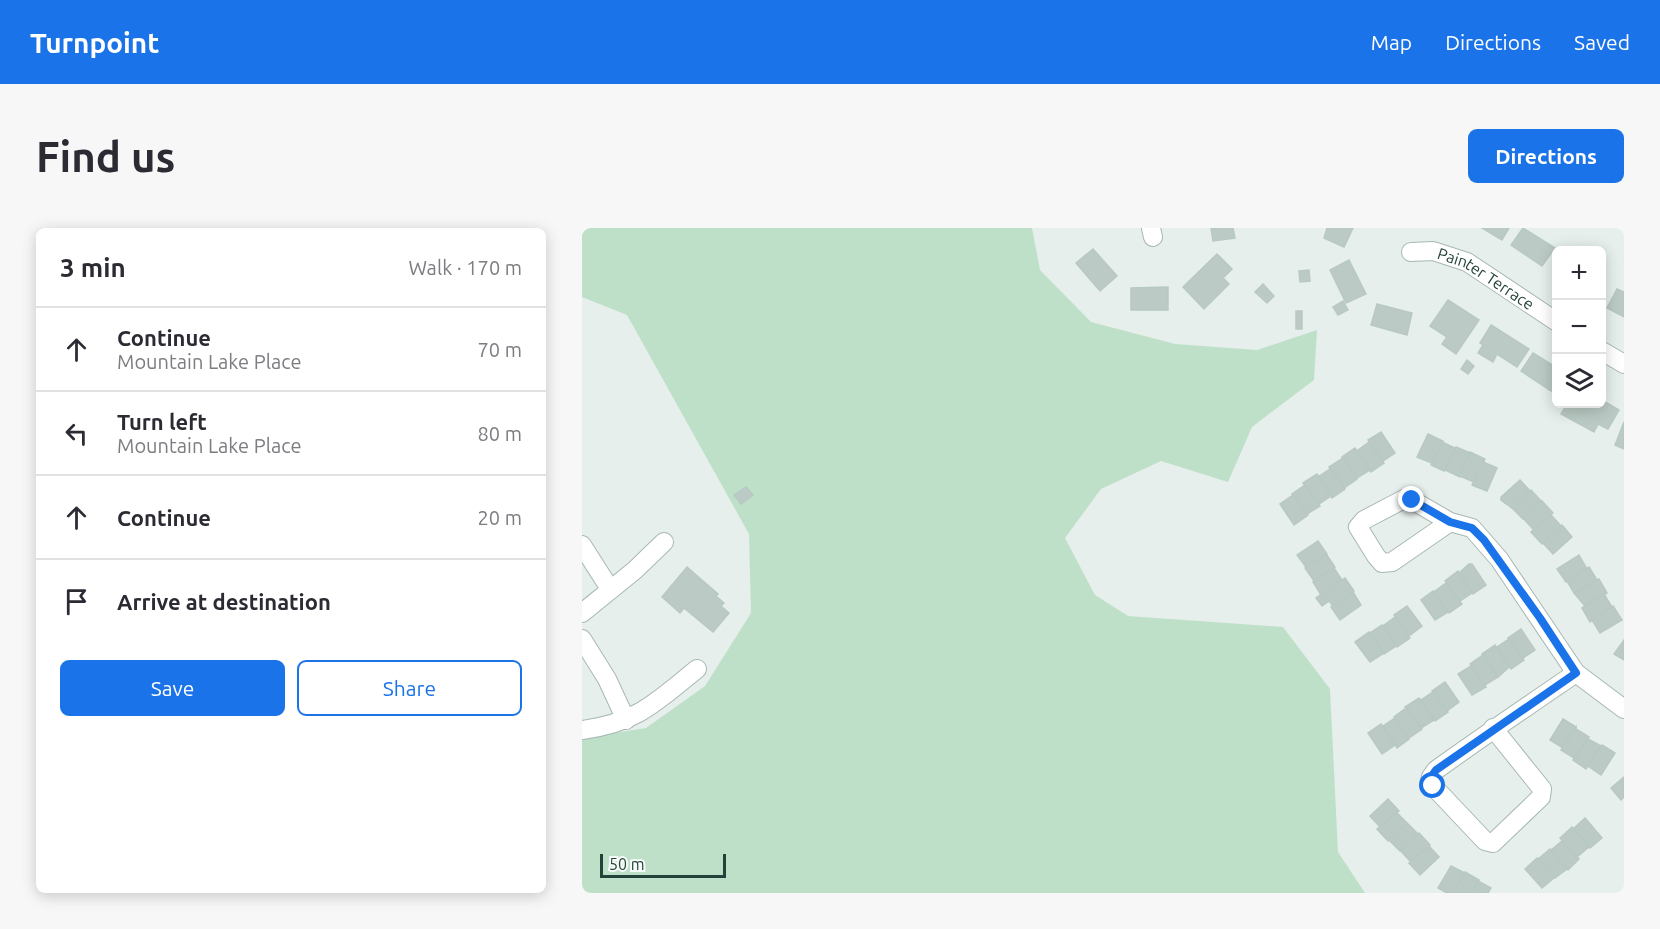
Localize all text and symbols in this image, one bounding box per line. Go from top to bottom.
text: Turnpoint [30,27,159,58]
text: Map [1371,30,1412,54]
text: Directions [1445,30,1541,54]
text: Saved [1574,30,1630,54]
button: Directions [1468,129,1624,183]
text: Find us [36,133,175,180]
street label: Painter Terrace [1435,244,1538,313]
map controls [1552,246,1606,408]
button: + [1552,246,1606,300]
text: 3 min [60,253,126,282]
text: Walk · 170 m [409,256,522,279]
button: − [1552,300,1606,354]
text: Continue [117,325,211,350]
icon: ahead [60,333,93,366]
text: 70 m [478,338,522,361]
text: Mountain Lake Place [117,350,302,373]
button: layers [1552,354,1606,408]
text: Turn left [117,409,207,434]
icon: left [60,417,93,450]
text: 80 m [478,422,522,445]
text: Mountain Lake Place [117,434,302,457]
route end [1398,486,1424,512]
icon: ahead [60,501,93,534]
text: Continue [117,505,211,530]
text: 20 m [478,506,522,529]
icon: arrive [60,585,93,618]
text: Arrive at destination [117,589,331,614]
button: Save [60,660,285,716]
button: Share [297,660,522,716]
route start [1419,772,1445,798]
scale bar [600,851,726,878]
text: 50 m [609,855,645,873]

